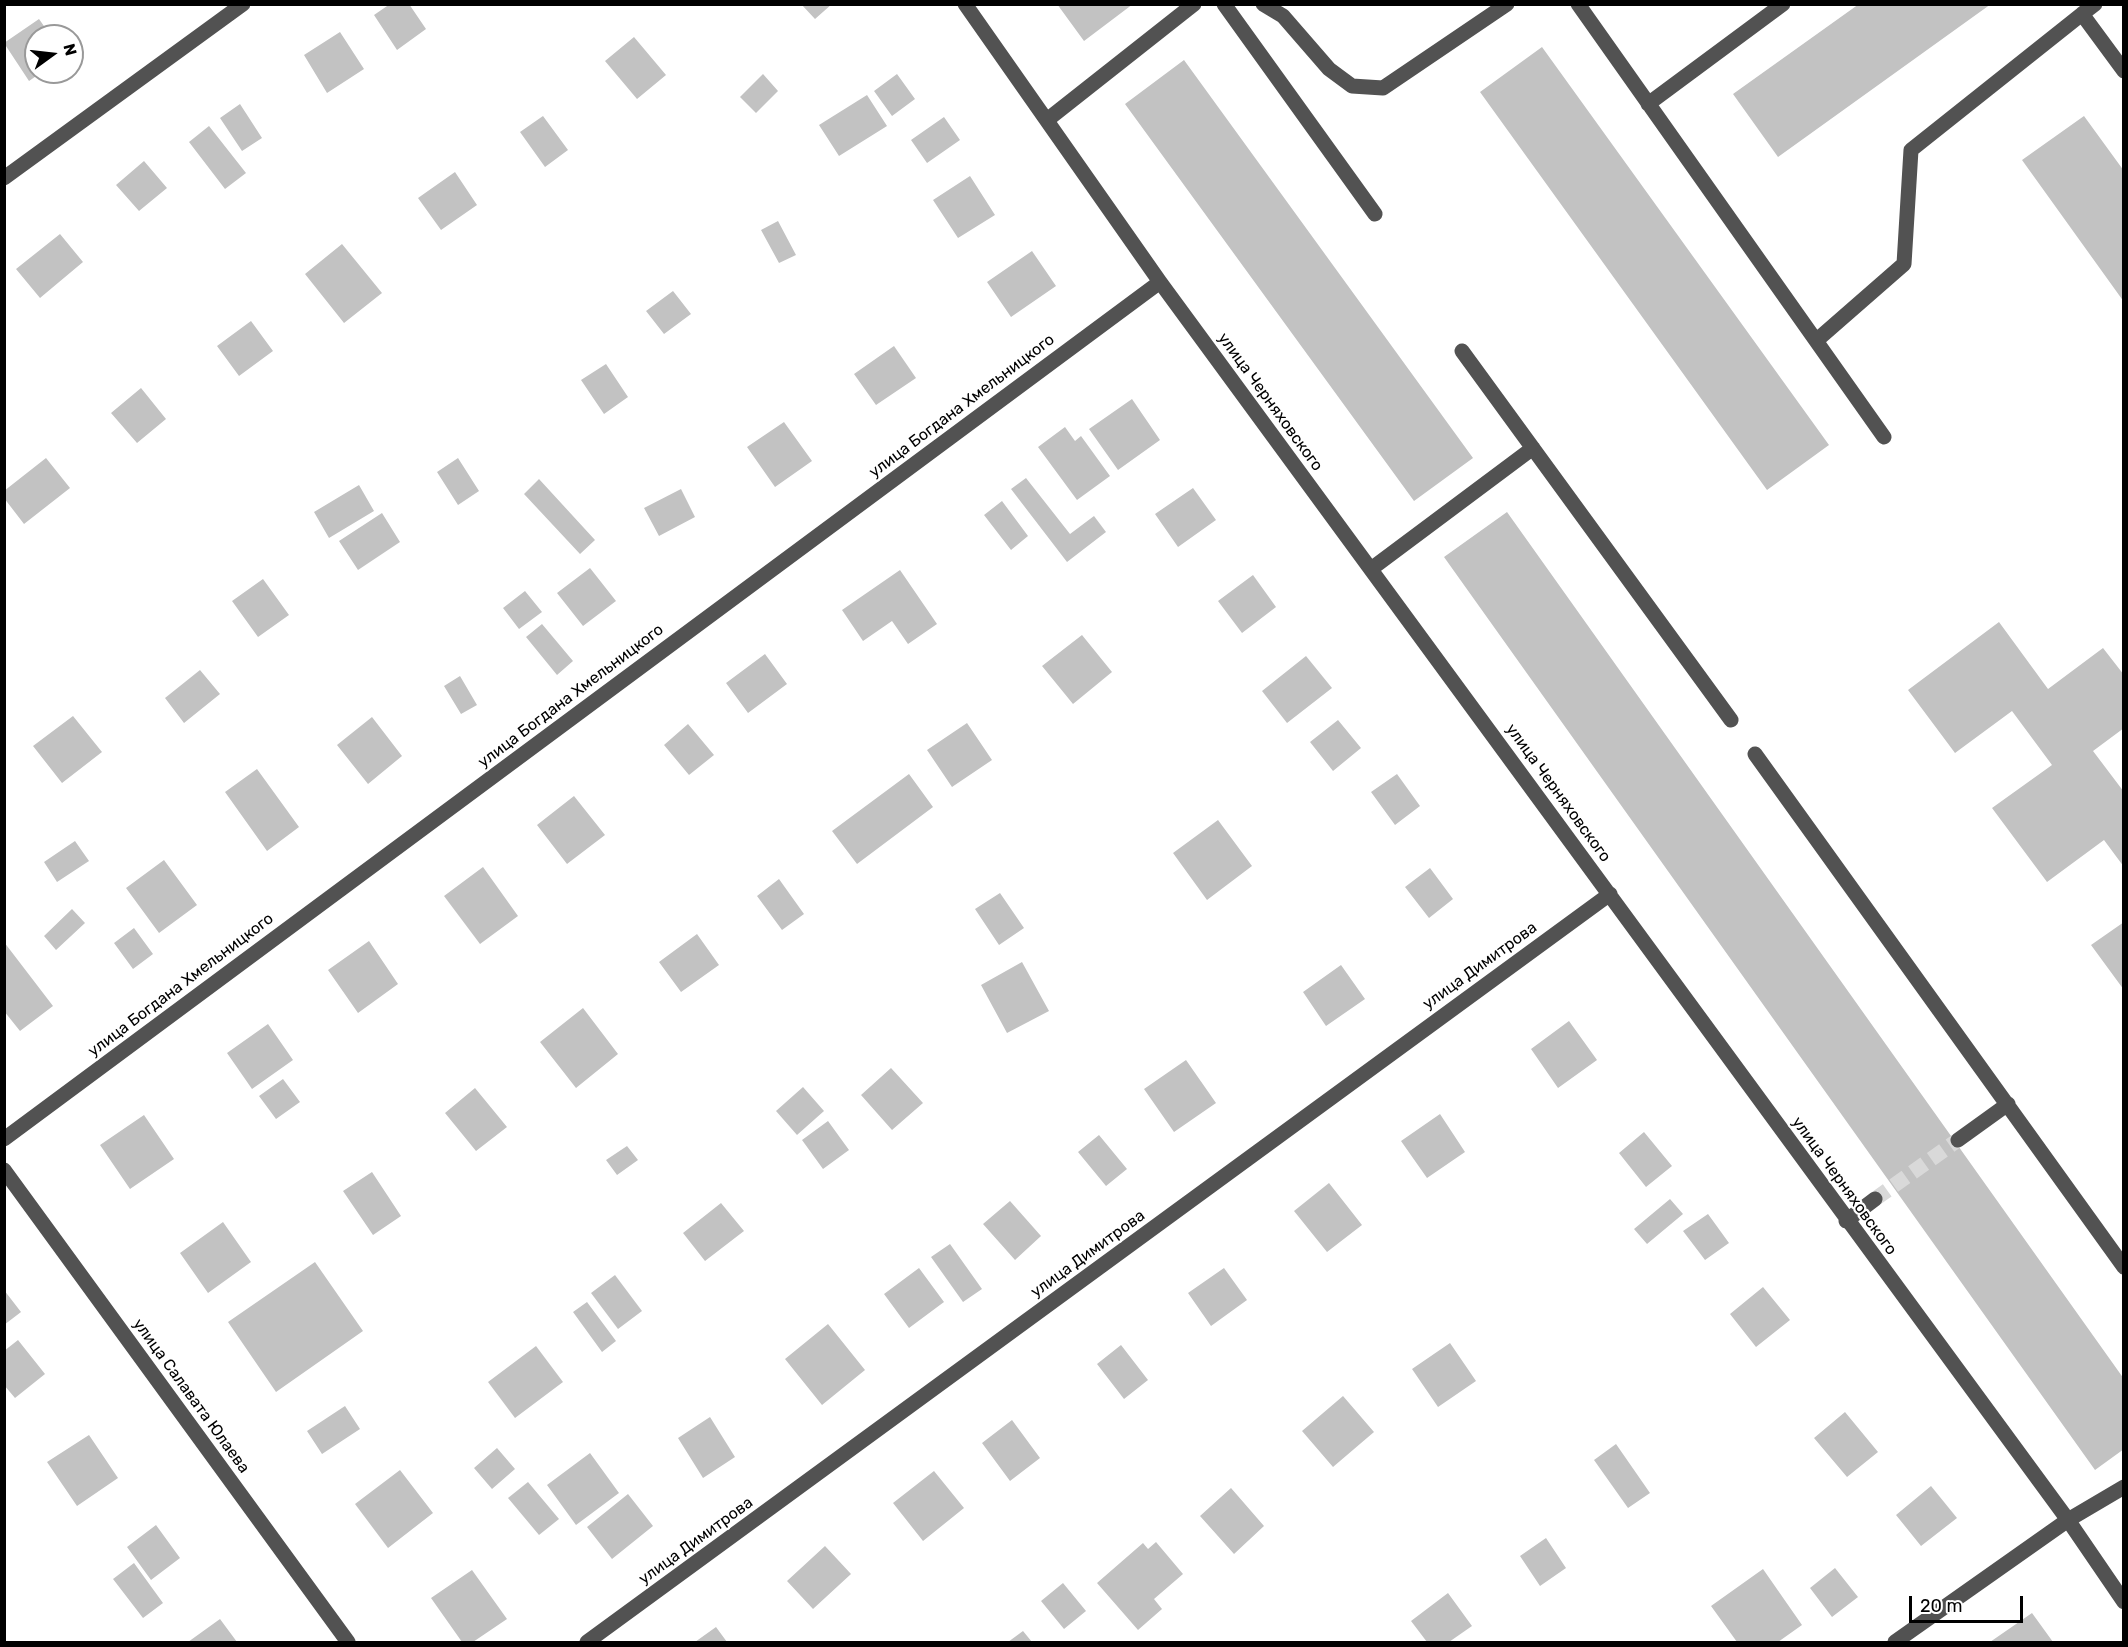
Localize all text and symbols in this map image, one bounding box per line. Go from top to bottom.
north arrow [24,24,84,84]
text: N [59,42,81,58]
street label: улица Черняховского [1213,329,1327,475]
street label: улица Богдана Хмельницкого [866,330,1058,482]
street label: улица Богдана Хмельницкого [475,620,667,772]
street label: улица Черняховского [1501,720,1615,866]
street label: улица Богдана Хмельницкого [85,909,277,1061]
street label: улица Димитрова [1419,918,1541,1014]
street label: улица Черняховского [1787,1113,1901,1259]
street label: улица Димитрова [1027,1206,1149,1302]
street label: улица Салавата Юлаева [129,1315,253,1477]
street label: улица Димитрова [635,1493,757,1589]
scale bar [1912,1584,2026,1622]
text: 20 m [1920,1595,1962,1617]

